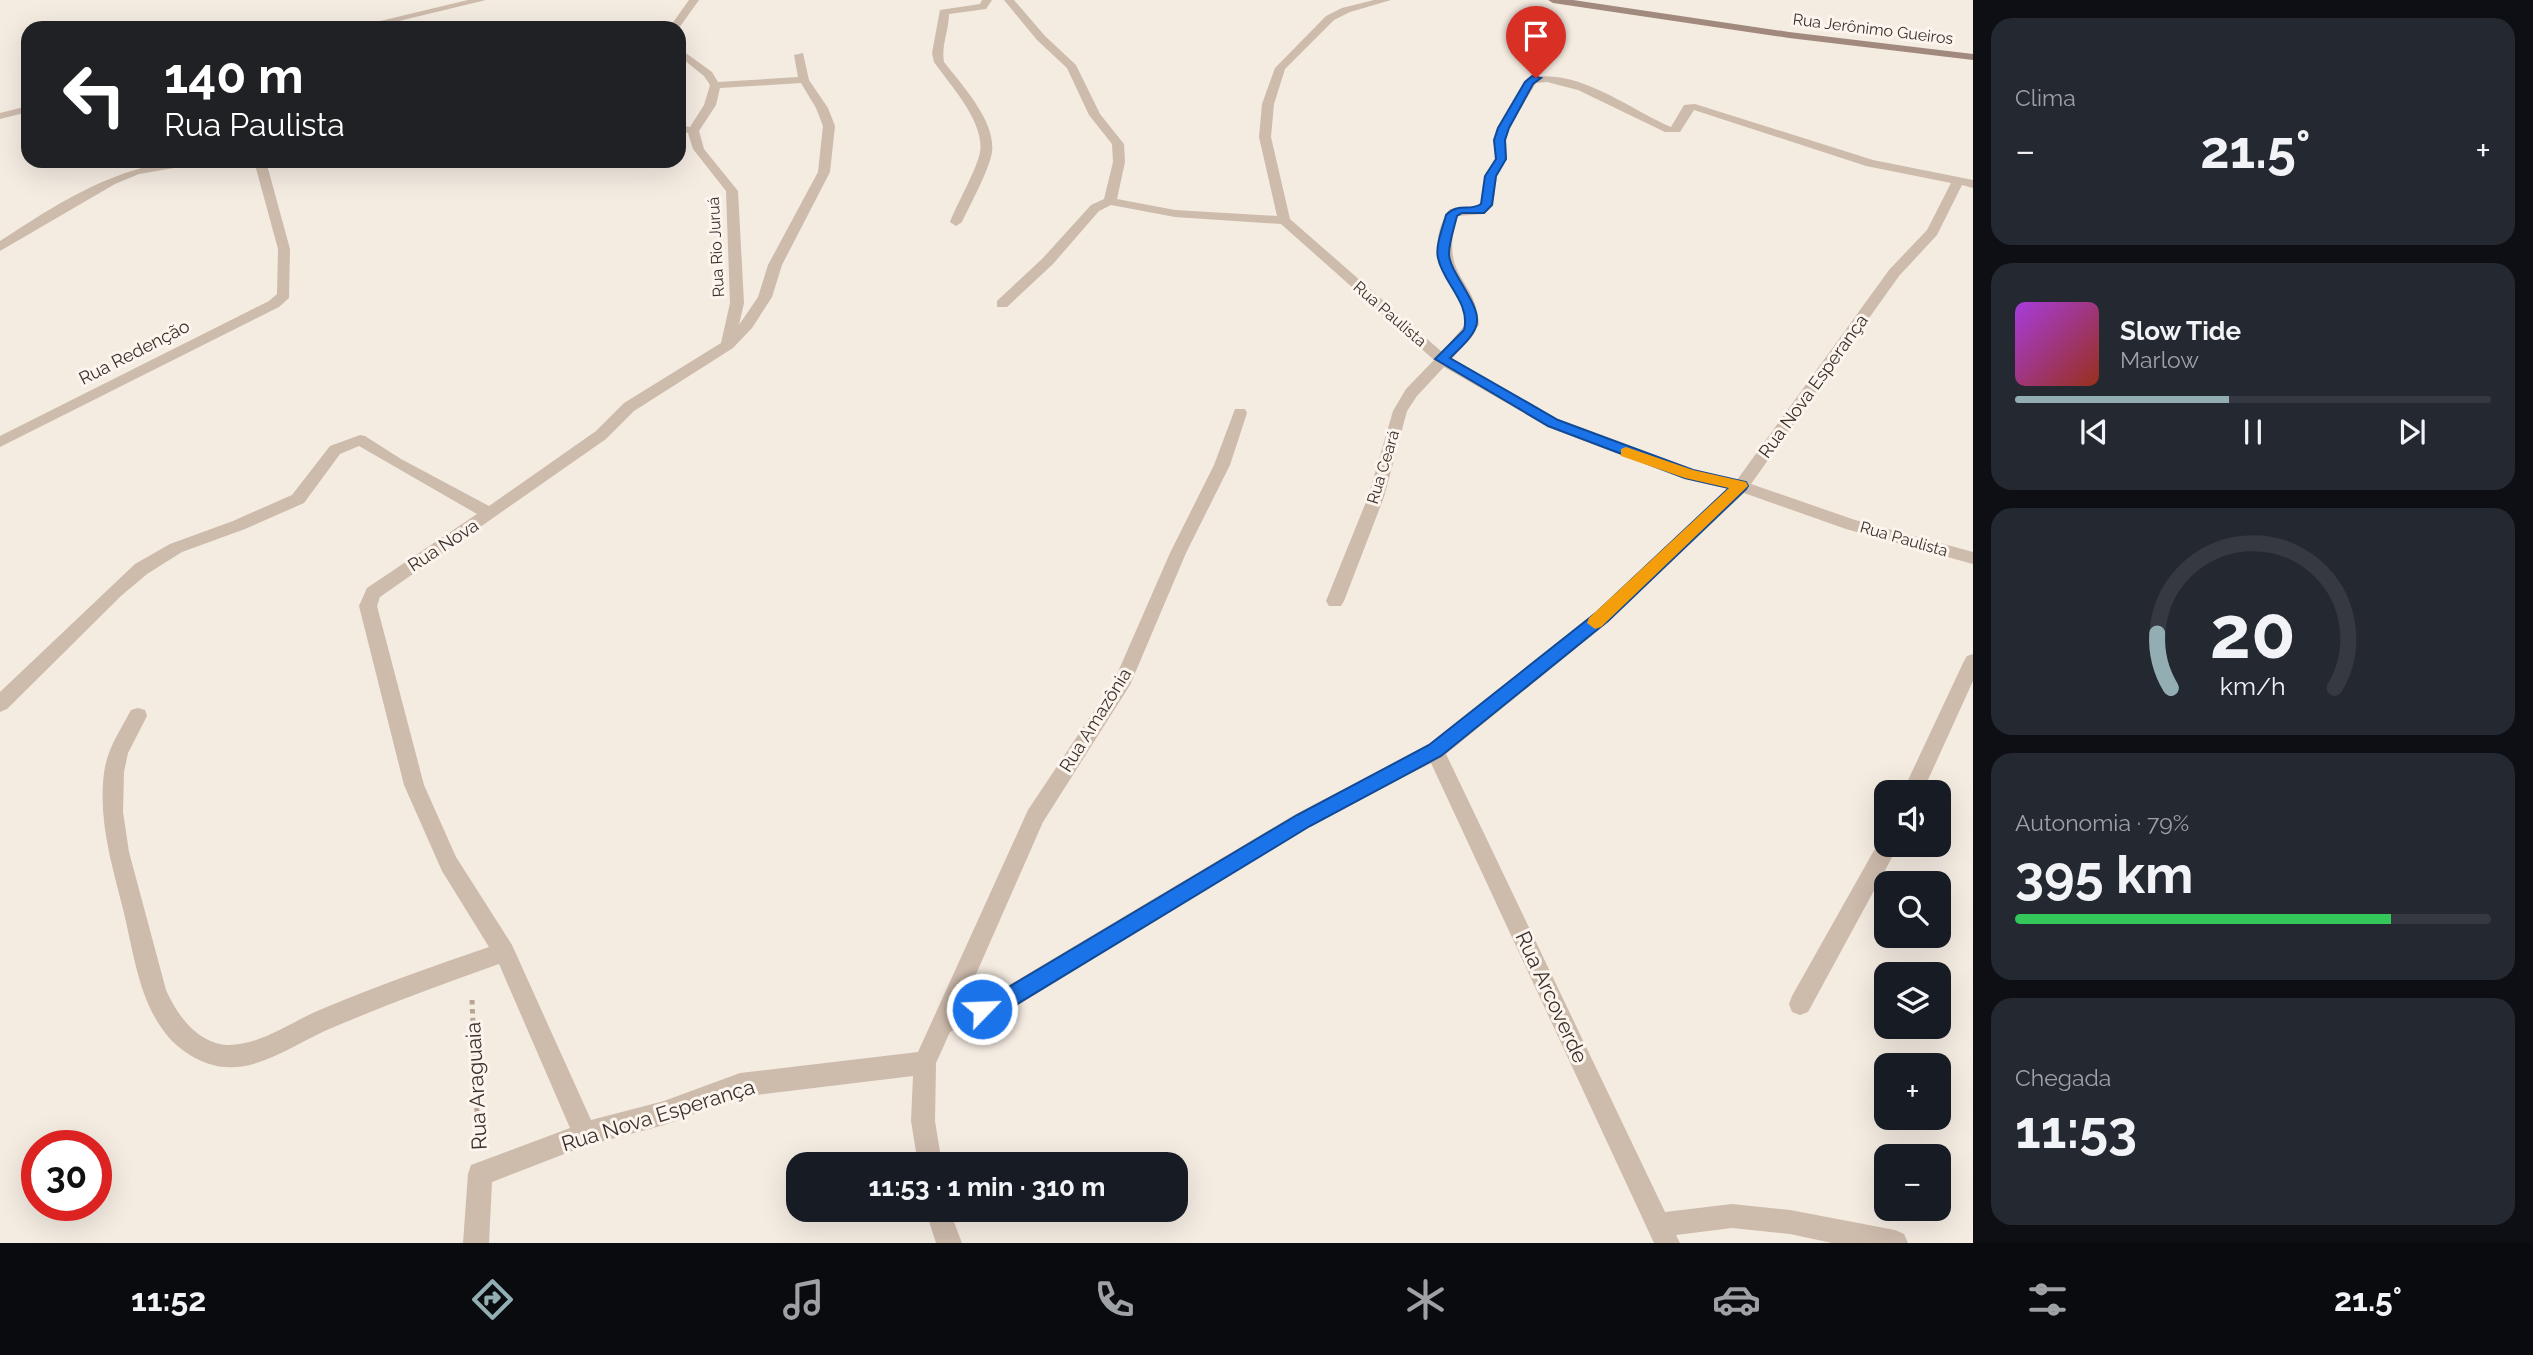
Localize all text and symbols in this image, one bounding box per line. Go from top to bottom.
pin [1506,6,1566,78]
street label: Rua Jerônimo Gueiros [1792,10,1955,48]
icon: arrive [1517,17,1555,55]
text: 140 m [164,47,304,104]
icon: left [49,49,140,140]
text: Clima [2015,84,2076,111]
text: Rua Paulista [164,106,345,143]
text: 21.5° [2200,119,2311,180]
text: − [2015,128,2035,173]
text: + [2475,128,2491,173]
street label: Rua Rio Juruá [704,196,728,298]
street label: Rua Paulista [1350,277,1430,351]
street label: Rua Nova Esperança [1754,310,1872,462]
street label: Rua Redenção [75,315,193,389]
text: Slow Tide [2120,316,2241,346]
text: Marlow [2120,346,2199,373]
icon: previous [2075,413,2113,451]
icon: pause [2234,413,2272,451]
icon: next [2393,413,2431,451]
street label: Rua Ceará [1363,428,1403,506]
street label: Rua Nova [404,514,482,576]
street label: Rua Paulista [1858,517,1950,561]
text: 20 [2210,590,2296,675]
street label: Rua Amazônia [1055,664,1135,776]
text: km/h [2220,670,2286,700]
map controls [1874,780,1951,1221]
button: sound [1874,780,1951,857]
text: Autonomia · 79% [2015,809,2189,836]
text: 395 km [2015,844,2193,905]
button: search [1874,871,1951,948]
street label: Rua Arcoverde [1511,927,1593,1067]
button: layers [1874,962,1951,1039]
position arrow [945,972,1019,1046]
street label: Rua Araguaia [460,1021,492,1151]
button: + [1874,1053,1951,1130]
text: Chegada [2015,1064,2111,1091]
street label: Rua Nova Esperança [558,1074,758,1156]
text: 11:53 [2015,1099,2137,1160]
speed limit sign: 30 [21,1130,112,1221]
button: − [1874,1144,1951,1221]
text: 11:53 · 1 min · 310 m [868,1172,1106,1202]
icon: directions [468,1275,517,1324]
icon: music [779,1275,828,1324]
icon: phone [1090,1275,1139,1324]
icon: climate [1401,1275,1450,1324]
icon: car [1712,1275,1761,1324]
icon: filters [2023,1275,2072,1324]
text: 11:52 [131,1281,206,1318]
text: 21.5° [2334,1281,2402,1318]

